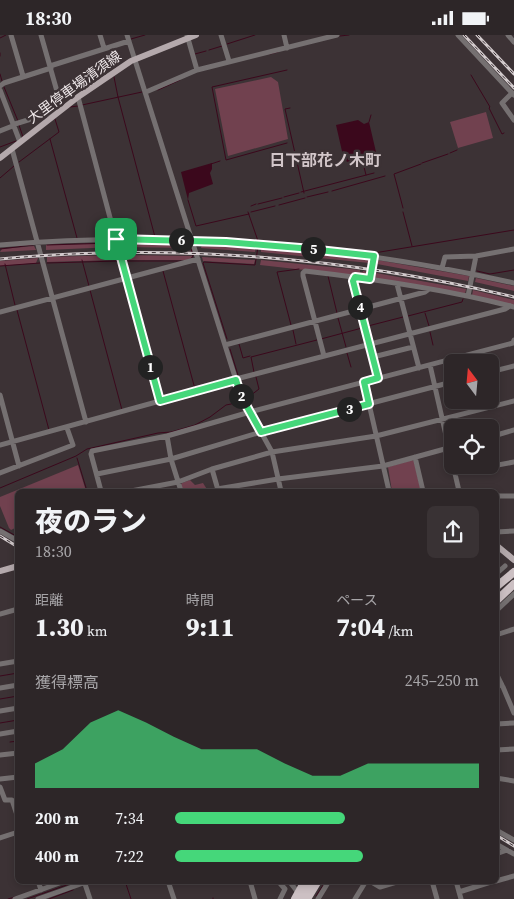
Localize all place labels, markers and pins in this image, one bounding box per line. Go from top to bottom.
pin [95,218,137,260]
pin: 6 [168,227,194,253]
pin: 5 [300,237,326,261]
pin: 4 [348,295,372,319]
pin: 1 [138,355,162,379]
pin: 2 [228,383,254,409]
pin: 3 [336,397,362,421]

